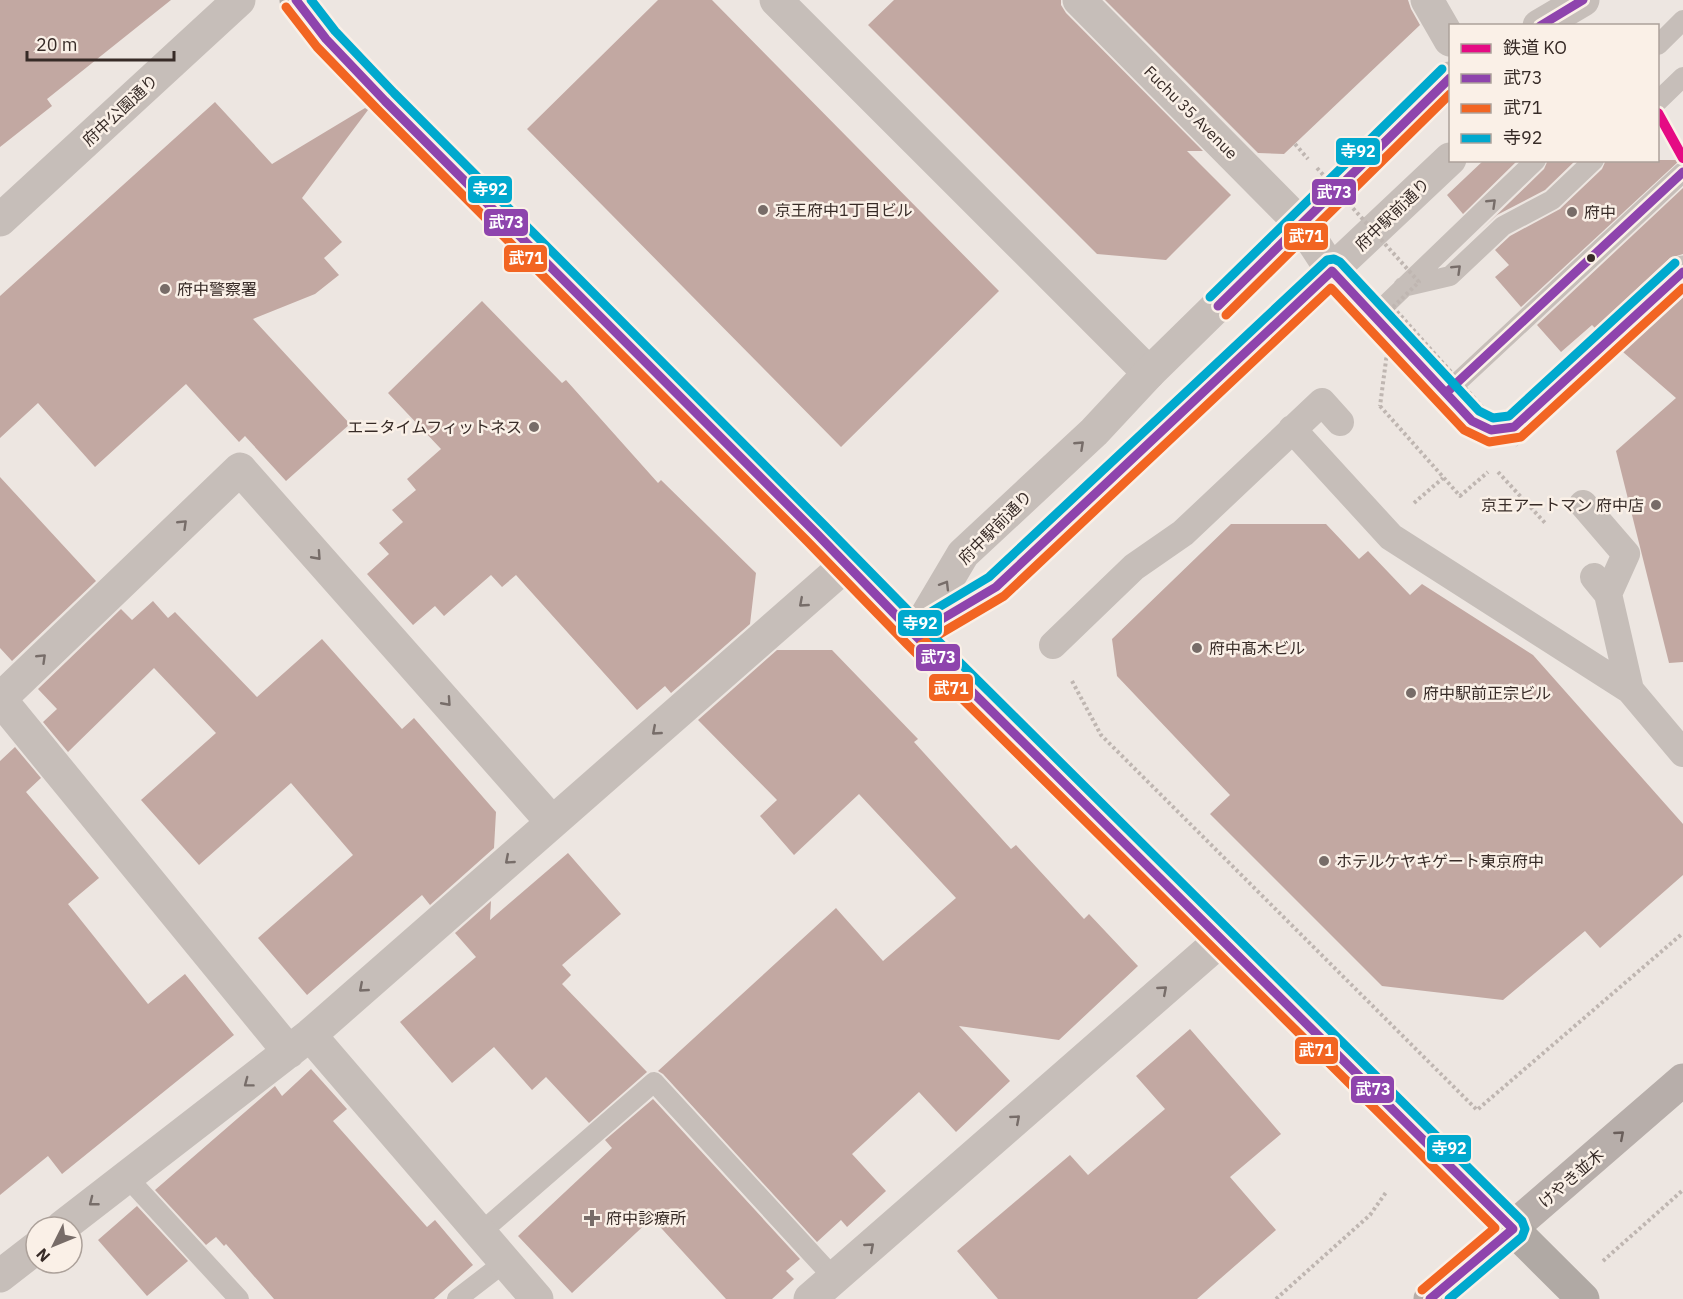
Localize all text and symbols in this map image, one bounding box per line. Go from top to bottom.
scale bar [27,24,174,62]
legend [1449,24,1659,162]
text: 20 m [36,33,78,56]
text: 鉄道 KO [1503,36,1567,59]
street label: Fuchu 35 Avenue [1140,61,1242,163]
text: 武73 [1503,66,1543,89]
street label: 府中公園通り [78,70,162,150]
text: 武71 [1503,96,1543,119]
text: 寺92 [1503,126,1543,149]
line badge: 寺92 [1335,137,1381,166]
text: 寺92 [1340,141,1376,161]
street label: 府中駅前通り [1351,173,1433,255]
line badge: 寺92 [467,175,513,204]
line badge: 武73 [1311,178,1357,206]
text: 寺92 [472,179,508,199]
text: 武73 [1316,182,1352,202]
one-way arrow [1485,199,1495,210]
place label: 京王府中1丁目ビル [775,200,913,220]
place label: 府中 [1584,202,1616,222]
marker: 京王府中1丁目ビル [756,203,770,217]
marker: 府中 [1565,205,1579,219]
line badge: 武73 [483,208,529,237]
text: 武73 [488,212,524,232]
line badge: 武71 [1283,222,1329,251]
text: 武71 [1288,226,1324,246]
line badge: 武71 [503,244,548,273]
text: 武71 [508,248,544,268]
unlabelled marker [1585,252,1597,264]
one-way arrow [1450,265,1461,276]
place label: 府中警察署 [177,279,257,299]
marker: 府中警察署 [158,282,172,296]
place label: エニタイムフィットネス [348,417,522,437]
marker: エニタイムフィットネス [527,420,541,434]
one-way arrow [1073,441,1083,452]
street label: 府中駅前通り [954,486,1036,568]
place label: 京王アートマン 府中店 [1481,495,1644,515]
marker: 京王アートマン 府中店 [1649,498,1663,512]
one-way arrow [176,520,187,531]
one-way arrow [310,549,321,560]
one-way arrow [937,581,949,591]
one-way arrow [799,596,810,607]
line badge: 寺92 [897,609,943,637]
text: 寺92 [902,613,938,633]
place label: 府中髙木ビル [1209,638,1305,658]
marker: 府中髙木ビル [1190,641,1204,655]
line badge: 武73 [915,643,961,672]
text: 武73 [920,647,956,667]
one-way arrow [35,655,46,666]
line badge: 武71 [928,673,974,702]
text: 武71 [933,678,969,698]
place label: 府中駅前正宗ビル [1423,683,1551,703]
marker: 府中駅前正宗ビル [1404,686,1418,700]
one-way arrow [439,695,450,706]
one-way arrow [652,724,663,735]
place label: ホテルケヤキゲート東京府中 [1336,851,1544,871]
one-way arrow [505,853,516,864]
marker: ホテルケヤキゲート東京府中 [1317,854,1331,868]
one-way arrow [359,981,370,992]
one-way arrow [1156,986,1167,997]
line badge: 武71 [1294,1036,1339,1065]
text: 武71 [1298,1040,1334,1060]
line badge: 武73 [1350,1075,1395,1104]
one-way arrow [243,1076,254,1087]
text: 武73 [1355,1079,1391,1099]
one-way arrow [1010,1115,1021,1126]
one-way arrow [1613,1131,1624,1142]
line badge: 寺92 [1426,1134,1472,1163]
text: 寺92 [1431,1138,1467,1158]
street label: けやき並木 [1534,1144,1608,1212]
one-way arrow [89,1195,100,1206]
place label: 府中診療所 [606,1208,686,1228]
marker: 府中診療所 [583,1209,601,1227]
north arrow [24,1215,84,1275]
one-way arrow [863,1243,873,1254]
text: N [32,1244,54,1266]

